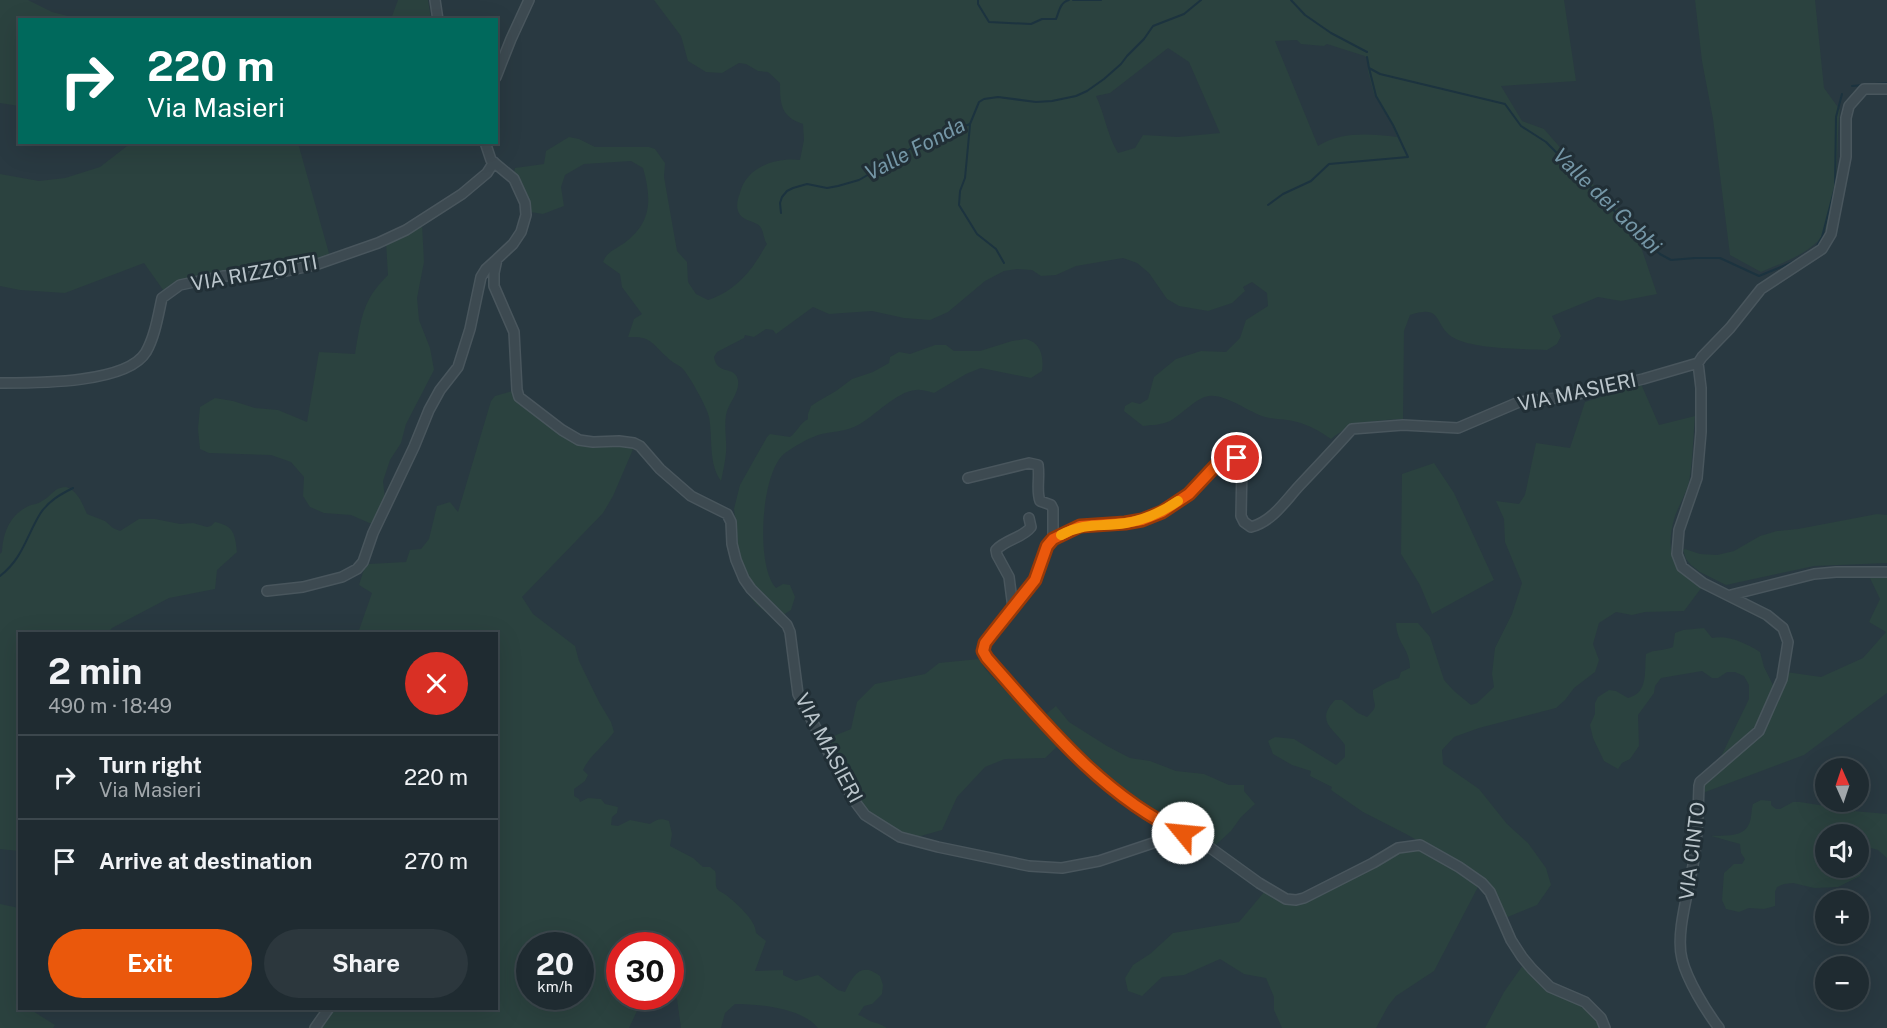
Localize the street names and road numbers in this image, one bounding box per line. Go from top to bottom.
street label: VIA RIZZOTTI [189,250,319,296]
street label: VIA MASIERI [1516,368,1638,416]
street label: VIA MASIERI [790,689,868,807]
street label: VIA CINTO [1674,800,1710,902]

